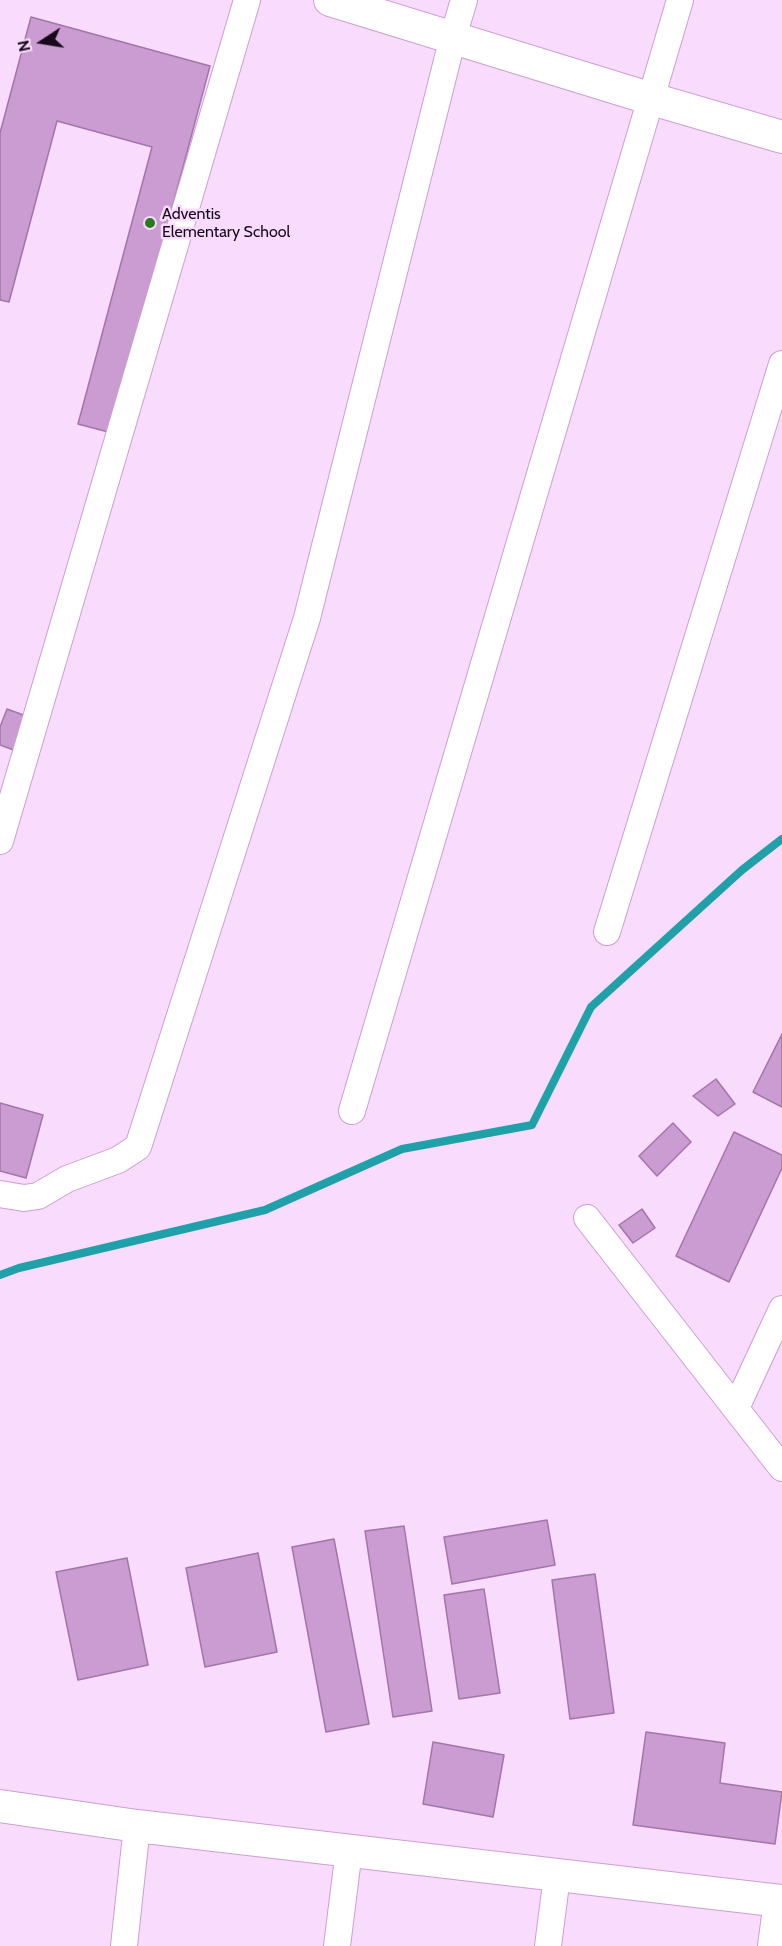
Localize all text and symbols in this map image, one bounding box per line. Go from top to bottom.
north arrow [12,12,72,72]
text: N [13,38,34,53]
place label: Adventis Elementary School [162,204,290,242]
marker: Adventis Elementary School [143,216,157,230]

